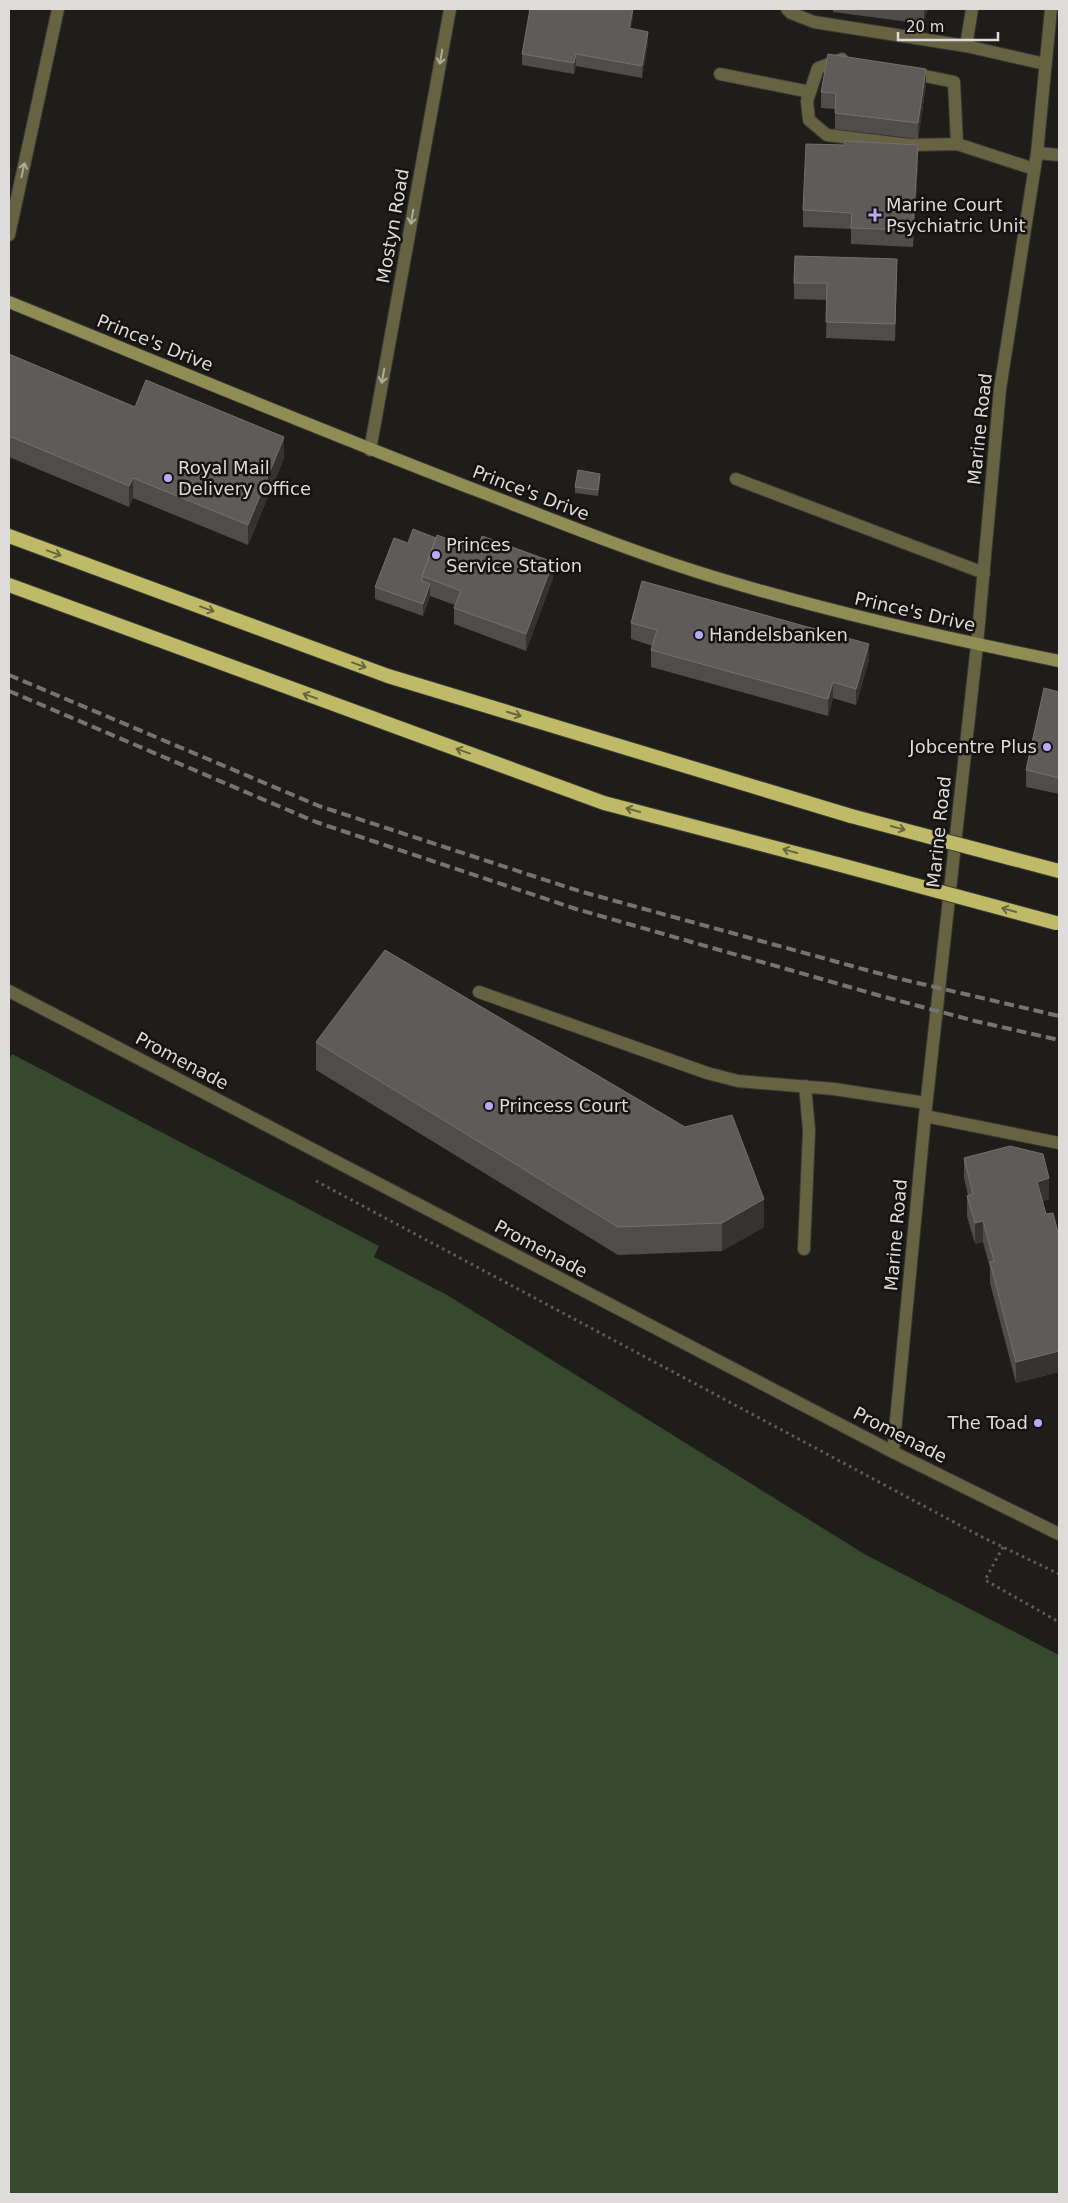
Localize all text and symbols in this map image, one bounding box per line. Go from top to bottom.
scale bar [898,10,998,42]
text: 20 m [906,18,944,36]
one-way arrow [436,48,446,64]
one-way arrow [19,163,28,179]
street label: Mostyn Road [372,167,413,285]
place label: Marine Court Psychiatric Unit [886,194,1026,236]
one-way arrow [407,208,417,224]
marker: Marine Court Psychiatric Unit [868,208,882,222]
street label: Prince's Drive [94,310,216,375]
one-way arrow [377,368,387,384]
street label: Marine Road [963,372,996,486]
place label: Royal Mail Delivery Office [178,457,311,499]
street label: Prince's Drive [470,461,593,524]
marker: Royal Mail Delivery Office [162,472,174,484]
place label: Princes Service Station [446,534,582,576]
one-way arrow [46,549,61,559]
marker: Princes Service Station [430,549,442,561]
street label: Prince's Drive [853,587,978,636]
one-way arrow [199,605,214,614]
place label: Handelsbanken [709,624,848,645]
marker: Handelsbanken [693,629,705,641]
one-way arrow [351,661,367,670]
one-way arrow [303,691,319,700]
one-way arrow [506,710,522,719]
place label: Jobcentre Plus [908,736,1037,757]
marker: Jobcentre Plus [1041,741,1053,753]
one-way arrow [456,746,471,755]
street label: Marine Road [922,775,955,889]
one-way arrow [625,805,641,814]
one-way arrow [890,824,906,834]
one-way arrow [783,846,799,855]
one-way arrow [1001,905,1017,914]
street label: Promenade [132,1027,232,1094]
place label: Princess Court [499,1095,628,1116]
marker: Princess Court [483,1100,495,1112]
street label: Marine Road [880,1178,911,1292]
street label: Promenade [491,1215,591,1282]
street label: Promenade [850,1402,950,1467]
place label: The Toad [946,1412,1028,1433]
marker: The Toad [1032,1417,1044,1429]

